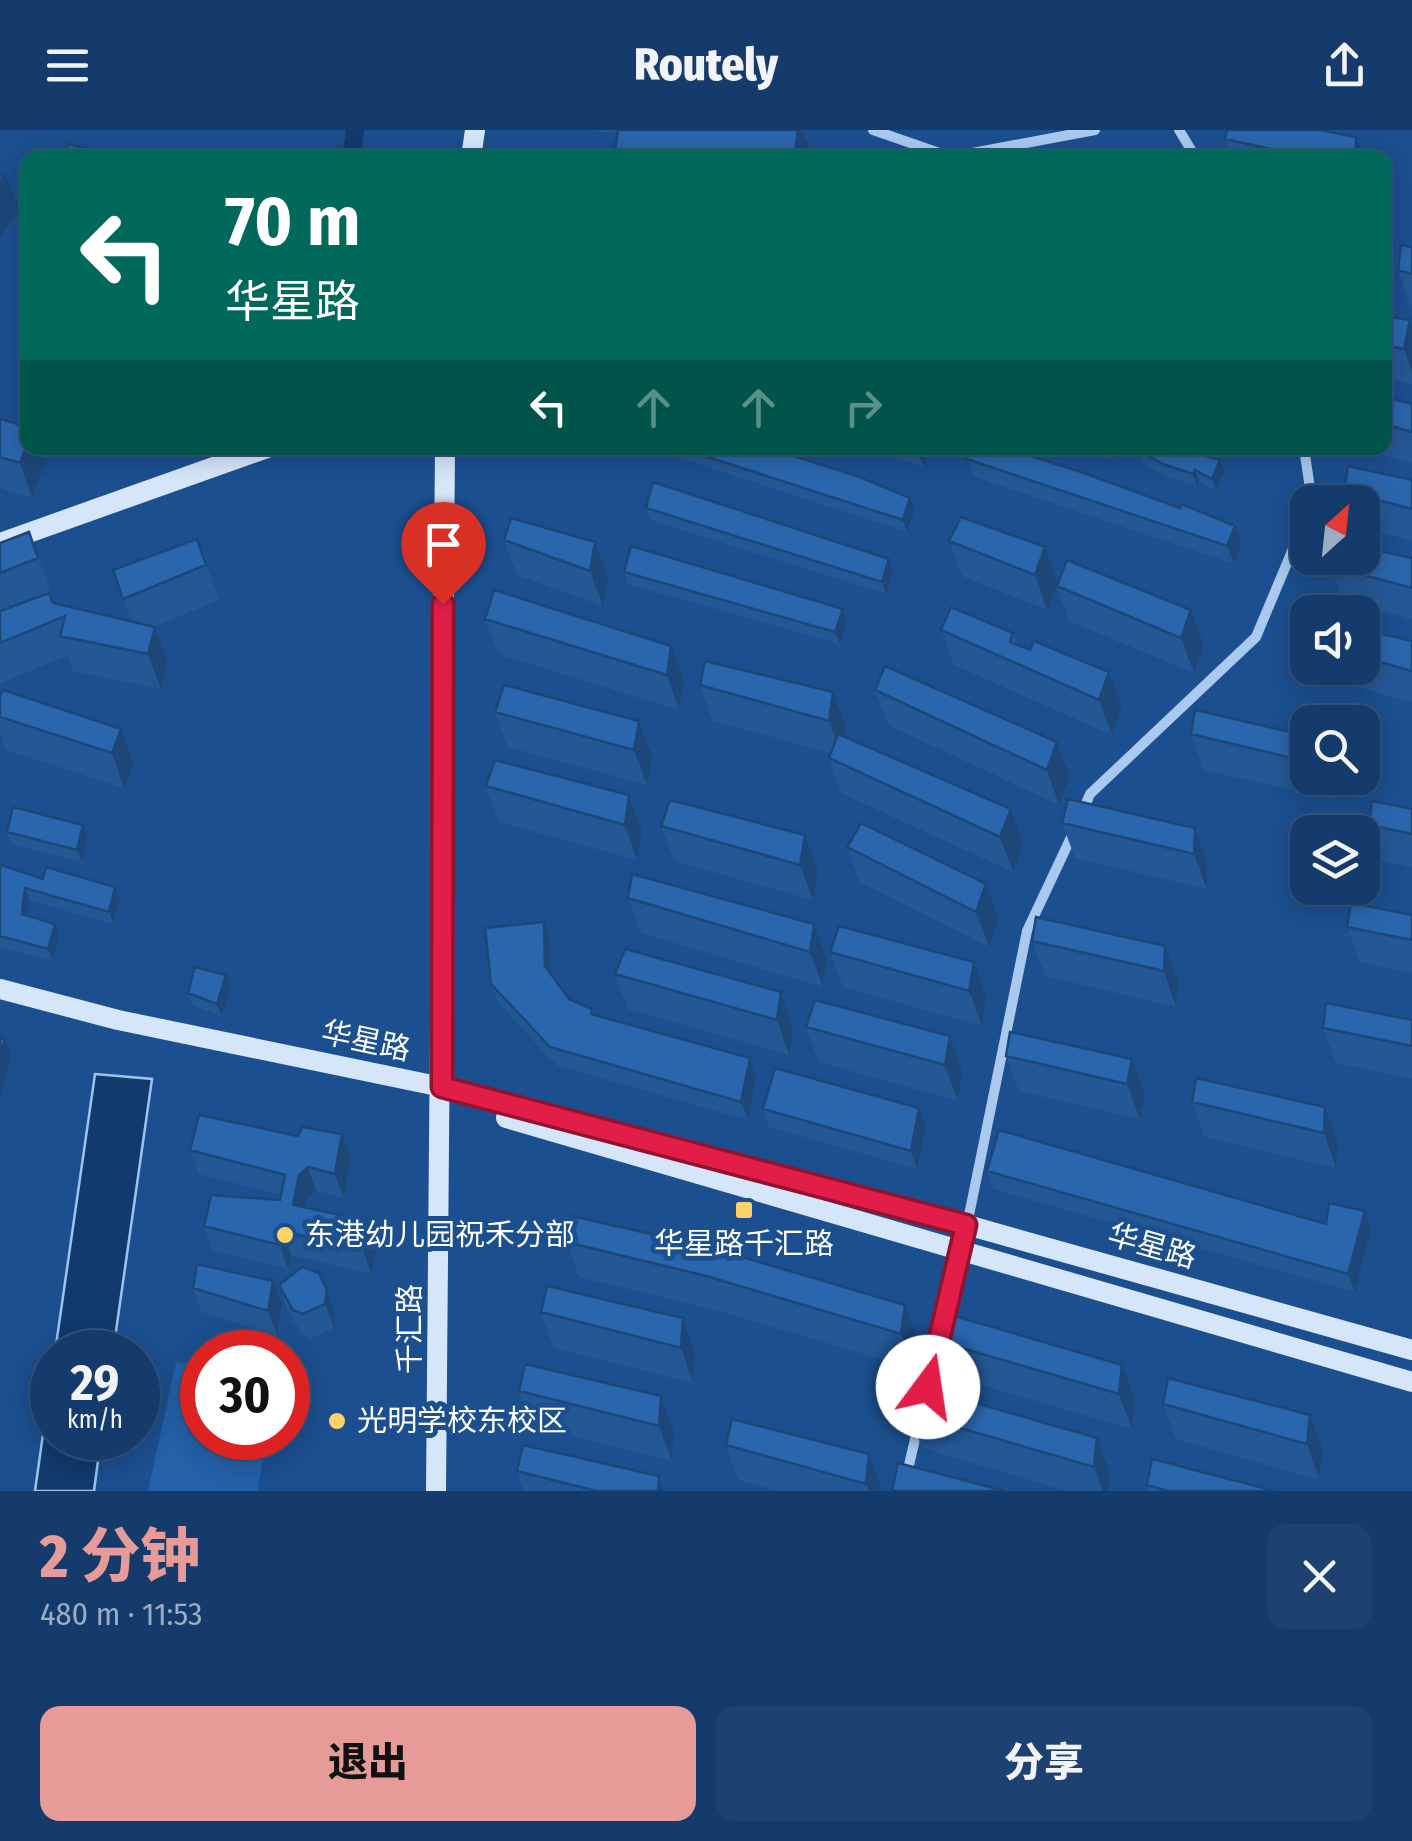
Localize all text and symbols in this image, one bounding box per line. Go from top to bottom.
icon: menu [40,38,95,93]
text: Routely [634,38,778,92]
icon: share [1317,38,1372,93]
text: 70 m [225,180,360,264]
icon: left [60,190,190,320]
text: 华星路 [225,275,360,329]
icon: left [521,380,576,435]
icon: ahead [626,380,681,435]
icon: ahead [731,380,786,435]
icon: right [836,380,891,435]
north arrow [1290,485,1380,575]
map controls [1290,485,1380,905]
pin [401,502,486,605]
icon: arrive [416,517,471,572]
button: sound [1290,595,1380,685]
button: search [1290,705,1380,795]
button: layers [1290,815,1380,905]
street label: 华星路 [318,1014,414,1068]
marker: 华星路千汇路 [733,1199,755,1221]
street label: 华星路 [1104,1216,1200,1276]
place label: 东港幼儿园祝禾分部 [305,1217,575,1253]
marker: 东港幼儿园祝禾分部 [274,1224,296,1246]
place label: 华星路千汇路 [654,1226,834,1262]
street label: 千汇路 [392,1284,428,1374]
speed limit sign: 30 [180,1330,310,1460]
position arrow [876,1335,980,1439]
text: 29 [71,1353,119,1413]
place label: 光明学校东校区 [357,1403,567,1439]
text: km/h [67,1405,123,1435]
marker: 光明学校东校区 [326,1410,348,1432]
text: 2 分钟 [40,1521,200,1593]
button: close [1267,1524,1372,1629]
text: 480 m · 11:53 [40,1595,202,1633]
button: 退出 [40,1706,696,1821]
button: 分享 [716,1706,1372,1821]

